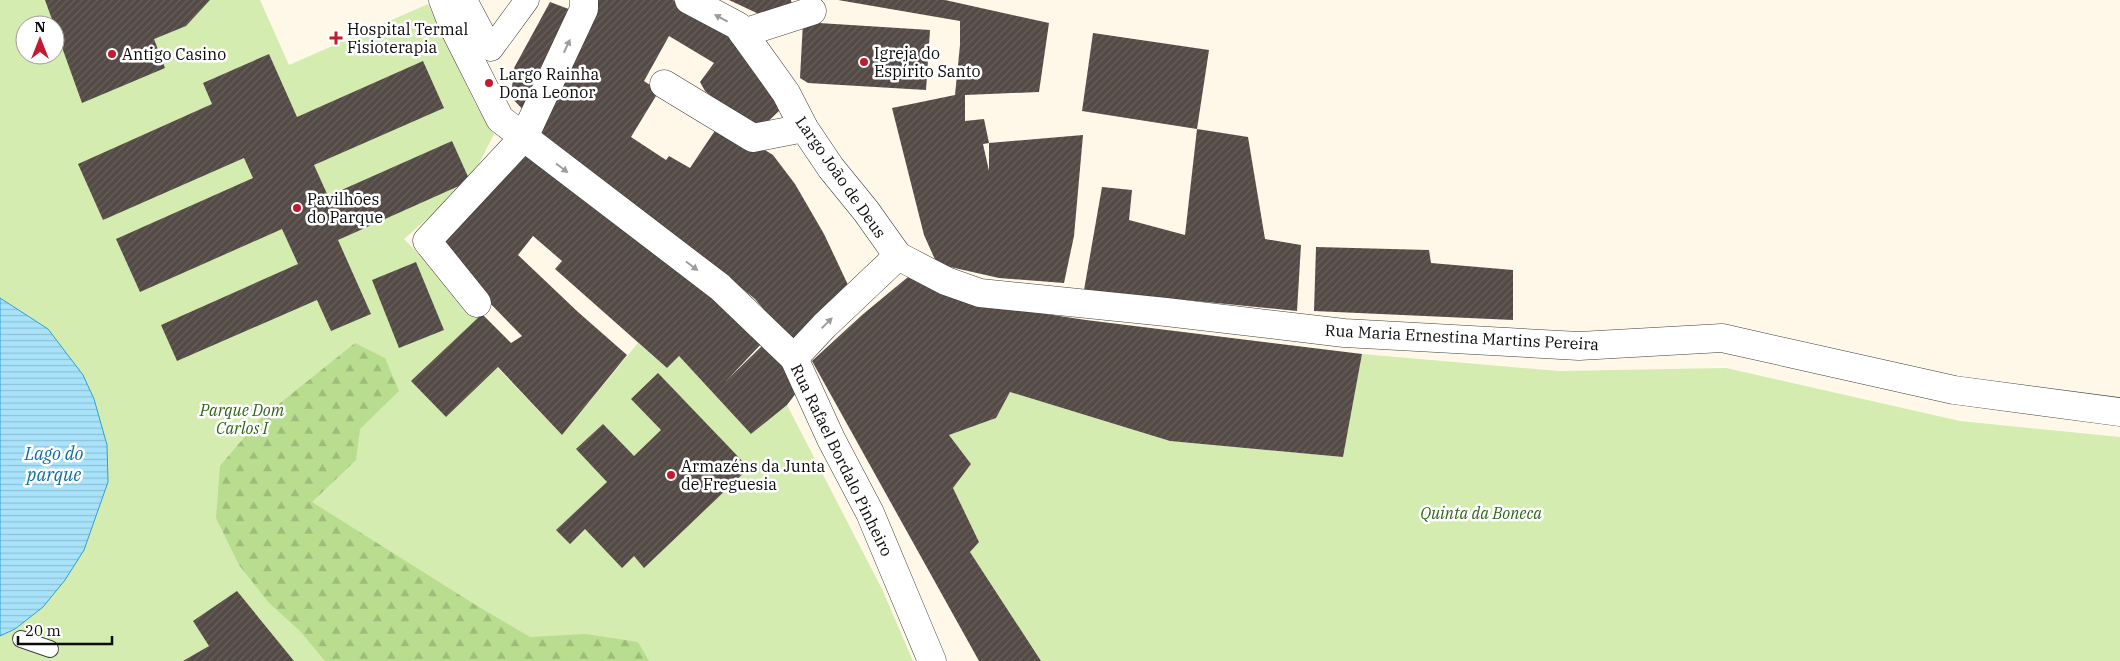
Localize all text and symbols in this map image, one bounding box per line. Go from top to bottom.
one-way arrow [715,13,728,22]
north arrow [15,15,65,65]
text: N [34,18,46,36]
place label: Hospital Termal Fisioterapia [347,19,469,57]
marker: Hospital Termal Fisioterapia [329,31,343,45]
one-way arrow [562,38,571,53]
place label: Igreja do Espírito Santo [874,43,980,81]
place label: Antigo Casino [122,44,226,64]
marker: Antigo Casino [106,48,118,60]
marker: Igreja do Espírito Santo [858,56,870,68]
place label: Largo Rainha Dona Leonor [499,64,599,102]
marker: Largo Rainha Dona Leonor [483,77,495,89]
street label: Largo João de Deus [791,112,891,242]
one-way arrow [555,162,568,173]
place label: Pavilhões do Parque [307,189,383,227]
marker: Pavilhões do Parque [291,202,303,214]
one-way arrow [685,260,698,271]
one-way arrow [821,317,833,329]
street label: Rua Maria Ernestina Martins Pereira [1324,320,1600,354]
street label: Rua Rafael Bordalo Pinheiro [787,361,897,559]
park label: Parque Dom Carlos I [199,400,285,438]
water label: Lago do parque [23,442,84,486]
place label: Armazéns da Junta de Freguesia [681,456,826,494]
marker: Armazéns da Junta de Freguesia [665,469,677,481]
park label: Quinta da Boneca [1420,503,1542,523]
scale bar [18,614,111,646]
text: 20 m [25,621,61,640]

